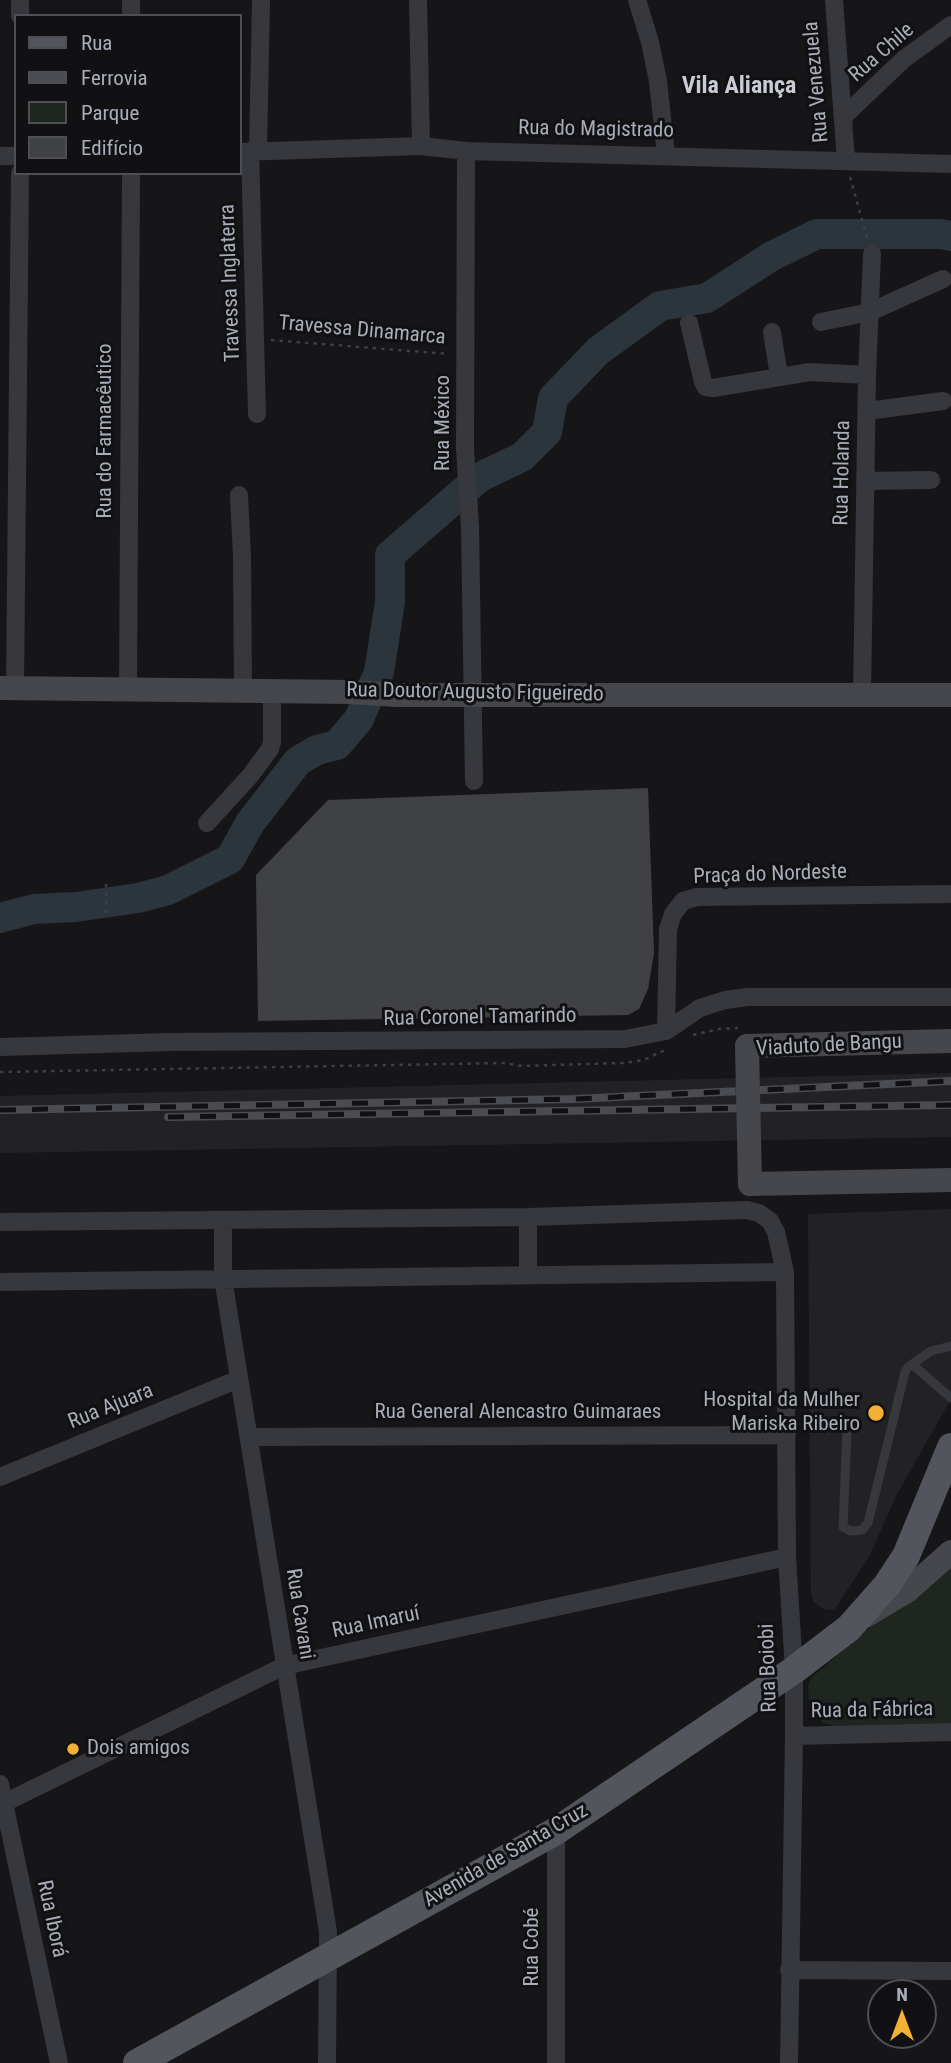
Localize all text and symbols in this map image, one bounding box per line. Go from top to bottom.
legend [14,14,242,175]
street label: Rua Chile [844,18,920,88]
street label: Rua Venezuela [799,20,835,144]
text: Rua [81,31,112,55]
text: Ferrovia [81,66,148,90]
district label: Vila Aliança [682,73,796,101]
text: Parque [81,101,139,125]
street label: Rua do Magistrado [518,116,674,144]
text: Edifício [81,136,143,160]
street label: Travessa Inglaterra [216,204,246,362]
street label: Travessa Dinamarca [277,311,447,351]
street label: Rua do Farmacêutico [93,343,119,519]
street label: Rua México [431,375,457,471]
street label: Rua Holanda [829,420,857,526]
street label: Rua Doutor Augusto Figueiredo [346,678,604,708]
street label: Praça do Nordeste [693,860,847,890]
street label: Rua Coronel Tamarindo [383,1004,577,1032]
street label: Viaduto de Bangu [756,1030,902,1062]
street label: Rua Ajuara [65,1379,157,1435]
place label: Hospital da Mulher Mariska Ribeiro [703,1388,860,1438]
street label: Rua General Alencastro Guimaraes [375,1400,661,1426]
marker: Hospital da Mulher Mariska Ribeiro [866,1403,886,1423]
street label: Rua Cavani [279,1567,319,1661]
street label: Rua Imaruí [330,1601,422,1645]
street label: Rua Boiobi [755,1623,783,1713]
street label: Rua da Fábrica [810,1697,934,1725]
place label: Dois amigos [87,1736,190,1762]
marker: Dois amigos [65,1741,81,1757]
street label: Avenida de Santa Cruz [419,1799,593,1913]
street label: Rua Iborá [31,1878,71,1960]
street label: Rua Cobé [520,1908,546,1986]
north arrow [867,1979,937,2049]
text: N [896,1983,908,2006]

